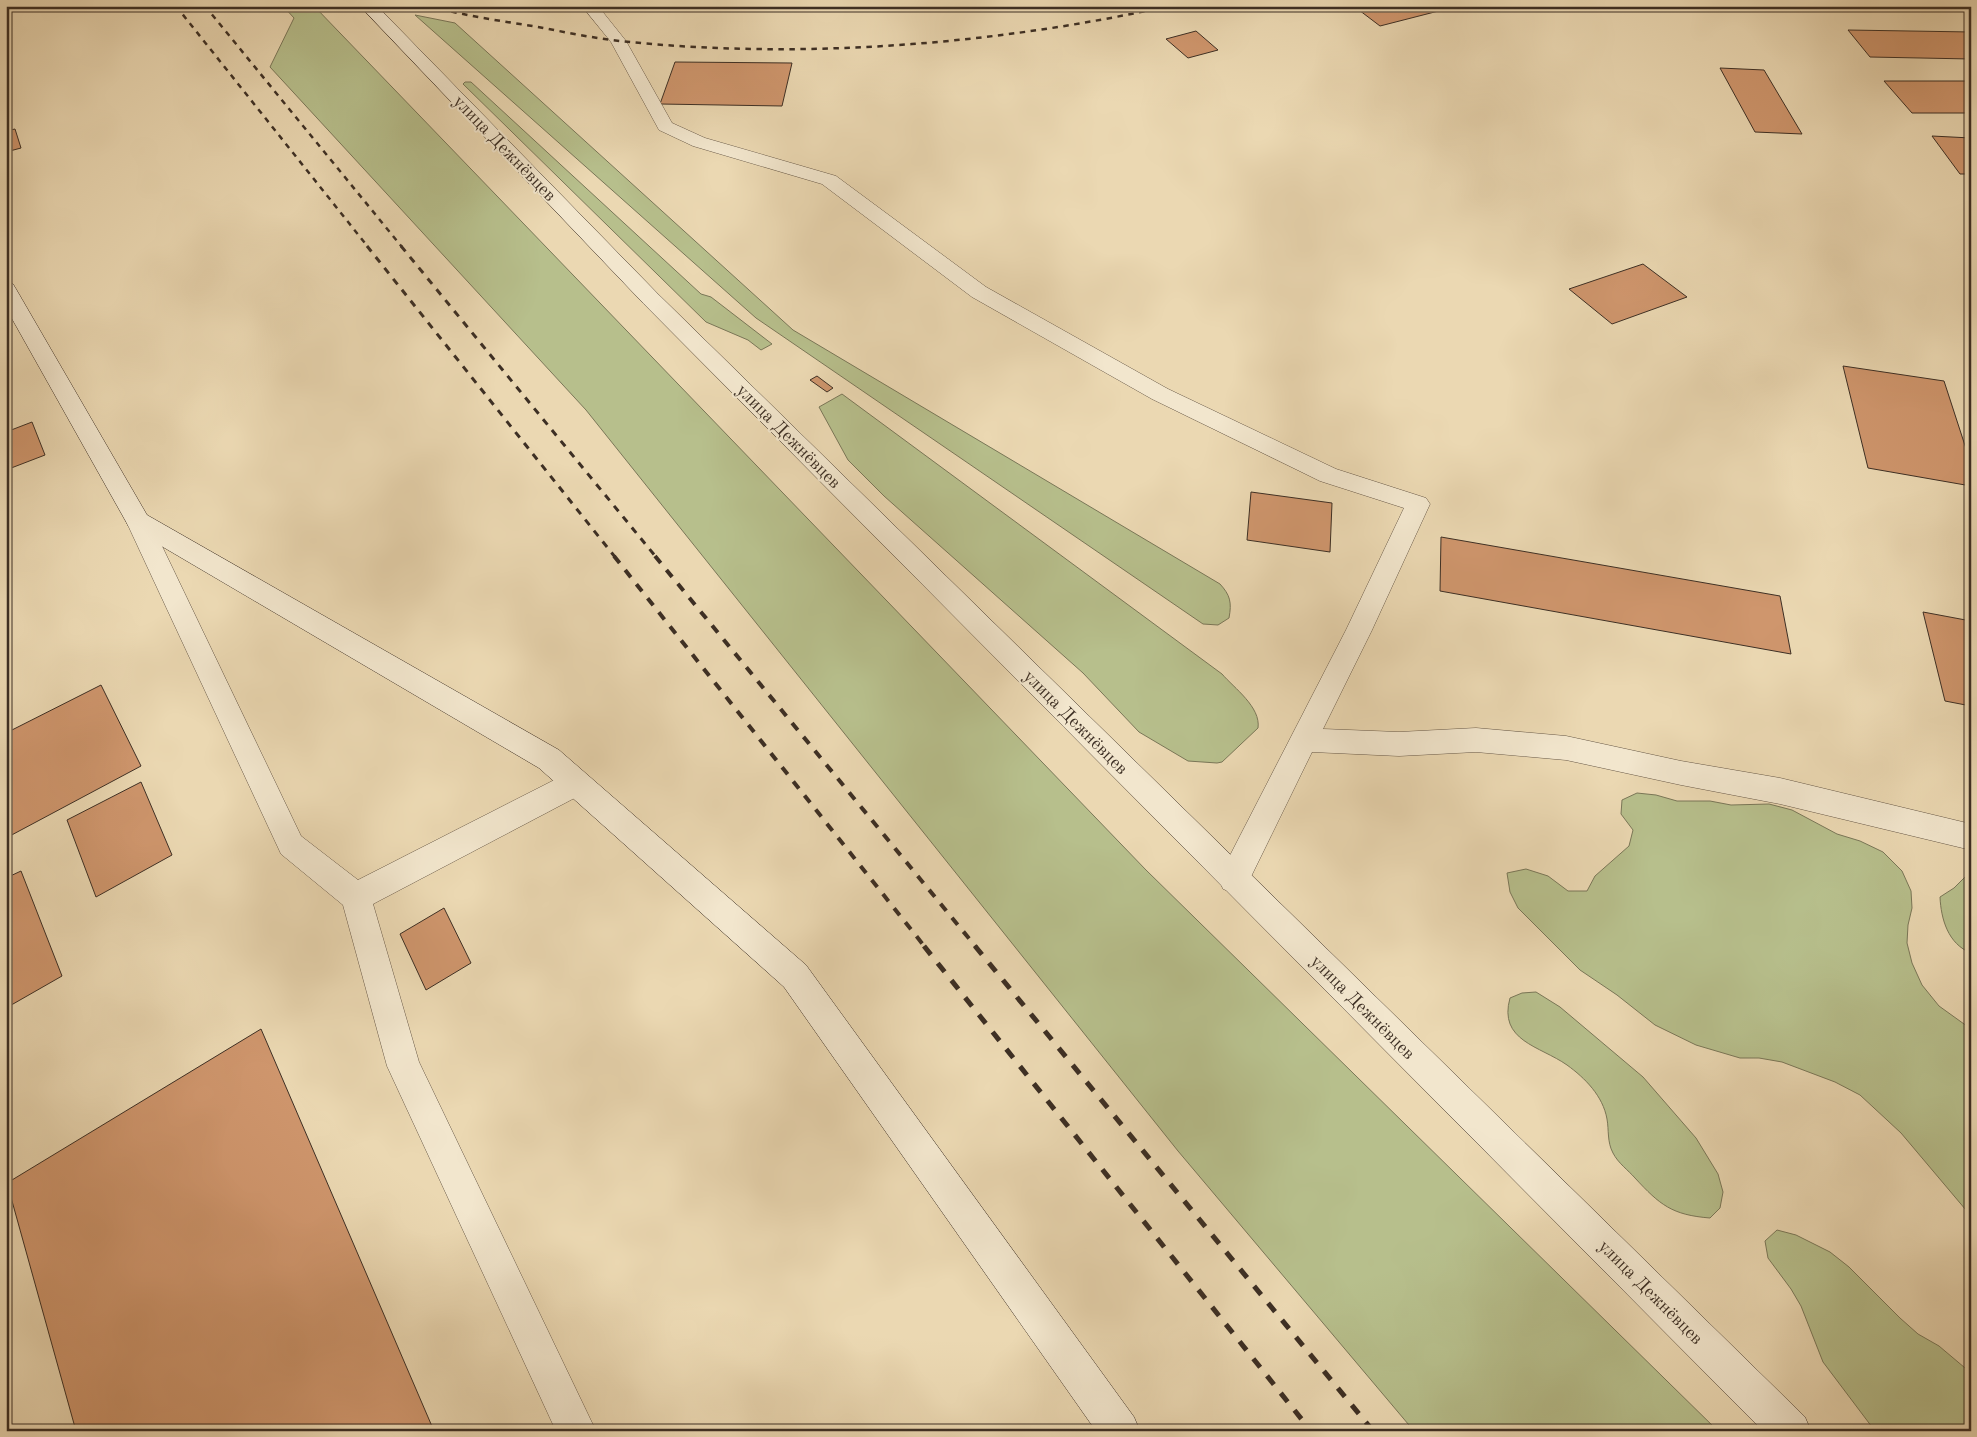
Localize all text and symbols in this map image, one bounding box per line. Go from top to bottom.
street label: улица Дежнёвцев [449,92,559,205]
street label: улица Дежнёвцев [733,381,844,492]
street label: улица Дежнёвцев [1020,667,1131,778]
street label: улица Дежнёвцев [1307,952,1418,1063]
street label: улица Дежнёвцев [1595,1237,1706,1348]

